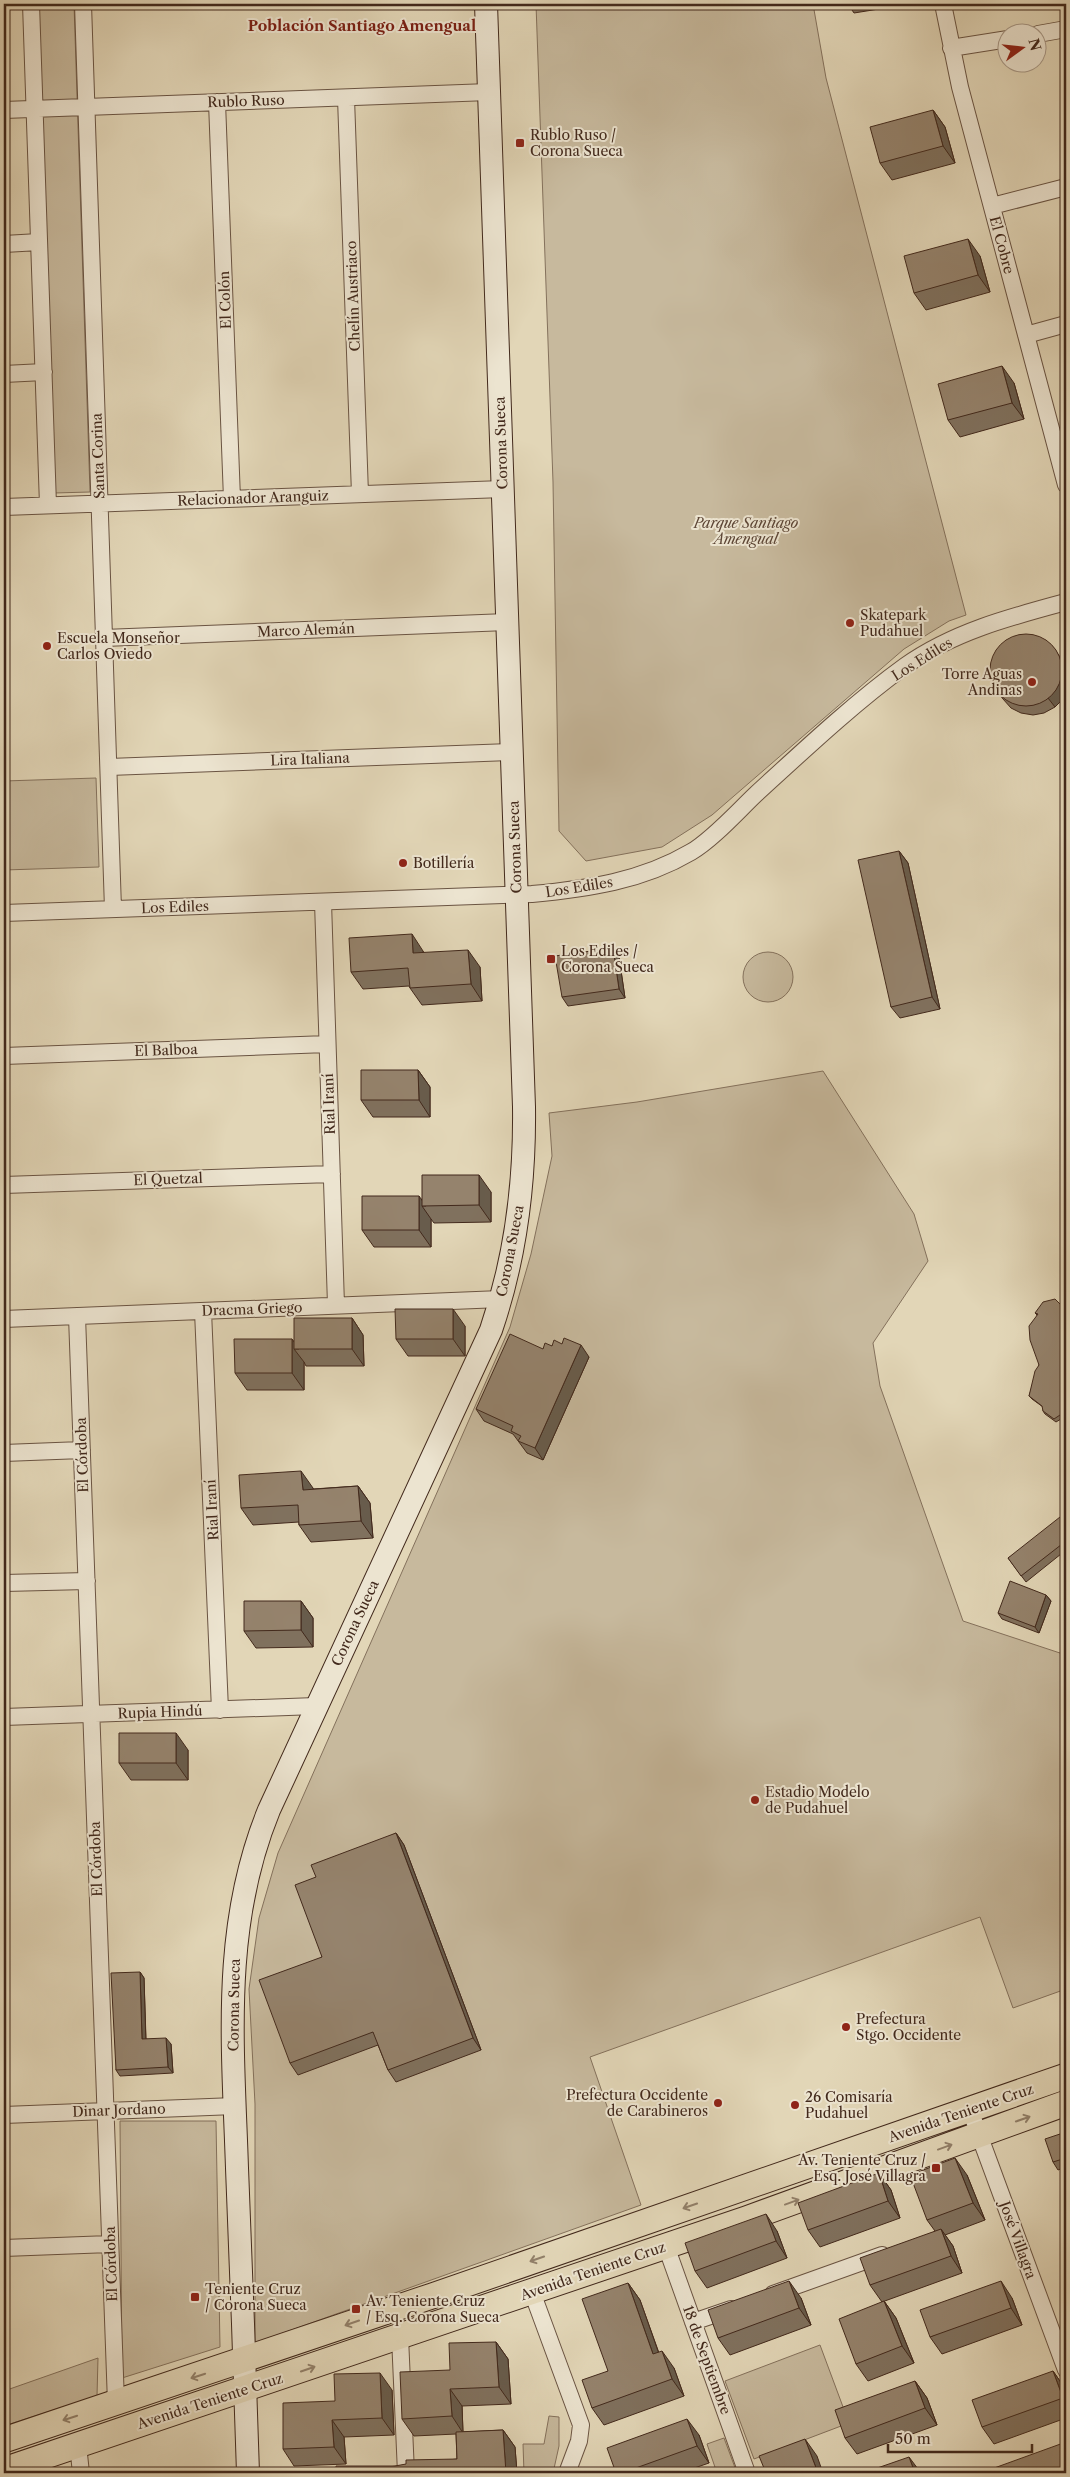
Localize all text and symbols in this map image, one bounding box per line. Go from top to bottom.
district label: Población Santiago Amengual [248,16,476,35]
north arrow [998,22,1048,72]
text: N [1024,36,1045,53]
street label: Rublo Ruso [207,91,285,111]
place label: Rublo Ruso / Corona Sueca [530,126,624,160]
marker: Rublo Ruso / Corona Sueca [514,137,526,149]
street label: El Cobre [986,214,1018,276]
street label: Chelín Austriaco [342,240,364,352]
street label: El Colón [215,270,235,330]
street label: Corona Sueca [490,396,512,490]
street label: Santa Corina [87,412,108,499]
street label: Relacionador Aranguiz [177,486,329,510]
park label: Parque Santiago Amengual [693,514,799,548]
place label: Skatepark Pudahuel [860,606,927,640]
marker: Skatepark Pudahuel [844,617,856,629]
street label: Marco Alemán [257,619,355,641]
place label: Escuela Monseñor Carlos Oviedo [57,629,180,663]
street label: Los Ediles [888,633,956,685]
marker: Escuela Monseñor Carlos Oviedo [41,640,53,652]
place label: Torre Aguas Andinas [942,665,1022,699]
marker: Torre Aguas Andinas [1026,676,1038,688]
street label: Lira Italiana [270,749,351,769]
street label: Corona Sueca [504,800,526,894]
place label: Botillería [413,854,475,872]
marker: Botillería [397,857,409,869]
street label: Los Ediles [544,873,614,901]
street label: Los Ediles [141,897,209,917]
place label: Los Ediles / Corona Sueca [561,942,655,976]
marker: Los Ediles / Corona Sueca [545,953,557,965]
street label: El Balboa [134,1040,199,1060]
street label: Rial Iraní [319,1073,339,1135]
street label: El Quetzal [133,1169,203,1189]
street label: Corona Sueca [492,1203,528,1298]
street label: Dracma Griego [201,1298,303,1320]
street label: El Córdoba [72,1416,92,1493]
street label: Rial Iraní [201,1479,223,1541]
street label: Corona Sueca [327,1577,383,1669]
street label: Rupia Hindú [117,1702,203,1722]
place label: Estadio Modelo de Pudahuel [765,1783,870,1817]
marker: Estadio Modelo de Pudahuel [749,1794,761,1806]
street label: El Córdoba [86,1820,106,1897]
street label: Corona Sueca [224,1958,244,2052]
place label: Prefectura Stgo. Occidente [856,2010,961,2044]
marker: Prefectura Stgo. Occidente [840,2021,852,2033]
street label: Avenida Teniente Cruz [885,2080,1036,2147]
place label: Prefectura Occidente de Carabineros [566,2086,708,2120]
place label: 26 Comisaría Pudahuel [805,2088,893,2122]
marker: Prefectura Occidente de Carabineros [712,2097,724,2109]
street label: Dinar Jordano [72,2099,166,2121]
marker: 26 Comisaría Pudahuel [789,2099,801,2111]
one-way arrow [1014,2114,1030,2123]
one-way arrow [937,2142,952,2151]
place label: Av. Teniente Cruz / Esq. José Villagra [797,2151,927,2185]
marker: Av. Teniente Cruz / Esq. José Villagra [930,2162,942,2174]
one-way arrow [784,2197,799,2206]
street label: José Villagra [995,2197,1041,2282]
one-way arrow [683,2202,698,2211]
street label: El Córdoba [101,2225,121,2302]
street label: Avenida Teniente Cruz [517,2238,668,2305]
one-way arrow [530,2255,545,2264]
place label: Teniente Cruz / Corona Sueca [205,2280,307,2314]
marker: Teniente Cruz / Corona Sueca [189,2291,201,2303]
place label: Av. Teniente Cruz / Esq. Corona Sueca [365,2292,500,2326]
marker: Av. Teniente Cruz / Esq. Corona Sueca [350,2303,362,2315]
street label: 18 de Septiembre [679,2303,735,2417]
one-way arrow [345,2319,361,2328]
one-way arrow [300,2363,316,2373]
street label: Avenida Teniente Cruz [134,2369,285,2433]
one-way arrow [190,2372,206,2381]
one-way arrow [63,2414,79,2423]
scale bar [888,2422,1031,2454]
text: 50 m [895,2429,931,2448]

